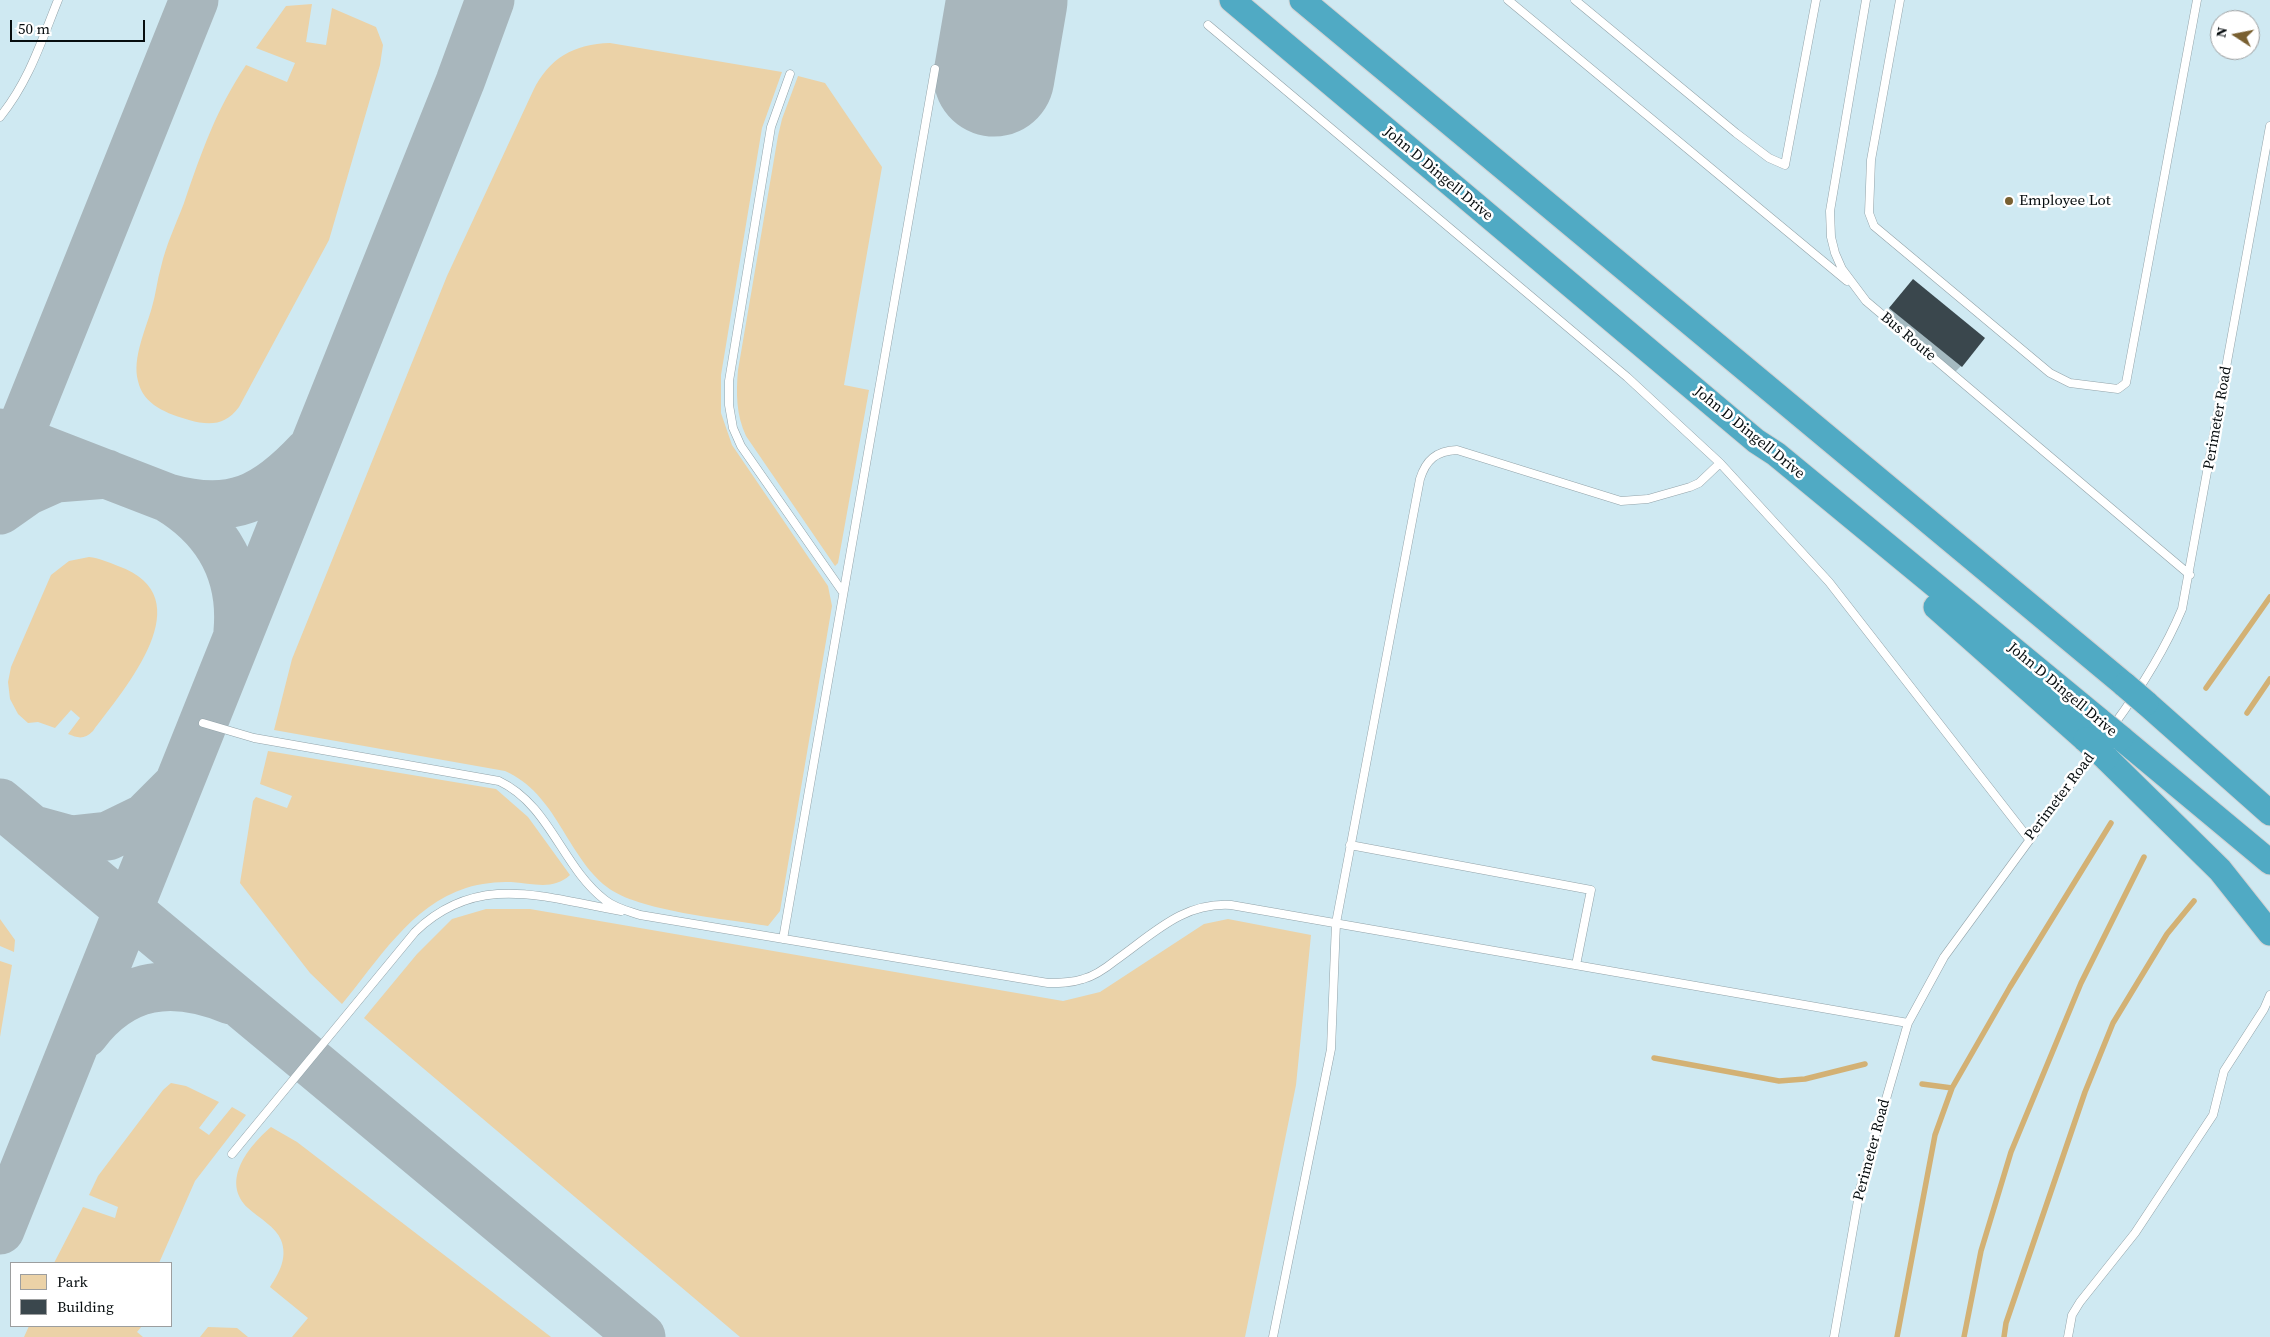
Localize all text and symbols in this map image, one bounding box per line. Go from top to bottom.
scale bar [12,10,148,42]
north arrow [2210,10,2260,60]
text: 50 m [18,18,50,39]
text: N [2210,25,2232,39]
street label: John D Dingell Drive [1380,123,1496,225]
place label: Employee Lot [2019,192,2111,210]
marker: Employee Lot [2003,195,2015,207]
street label: Bus Route [1877,309,1939,365]
street label: Perimeter Road [2200,365,2236,471]
street label: John D Dingell Drive [1690,383,1808,483]
street label: John D Dingell Drive [2004,639,2120,741]
street label: Perimeter Road [2021,750,2099,844]
street label: Perimeter Road [1850,1097,1894,1203]
legend [10,1262,172,1327]
text: Park [57,1271,88,1292]
text: Building [57,1296,114,1317]

